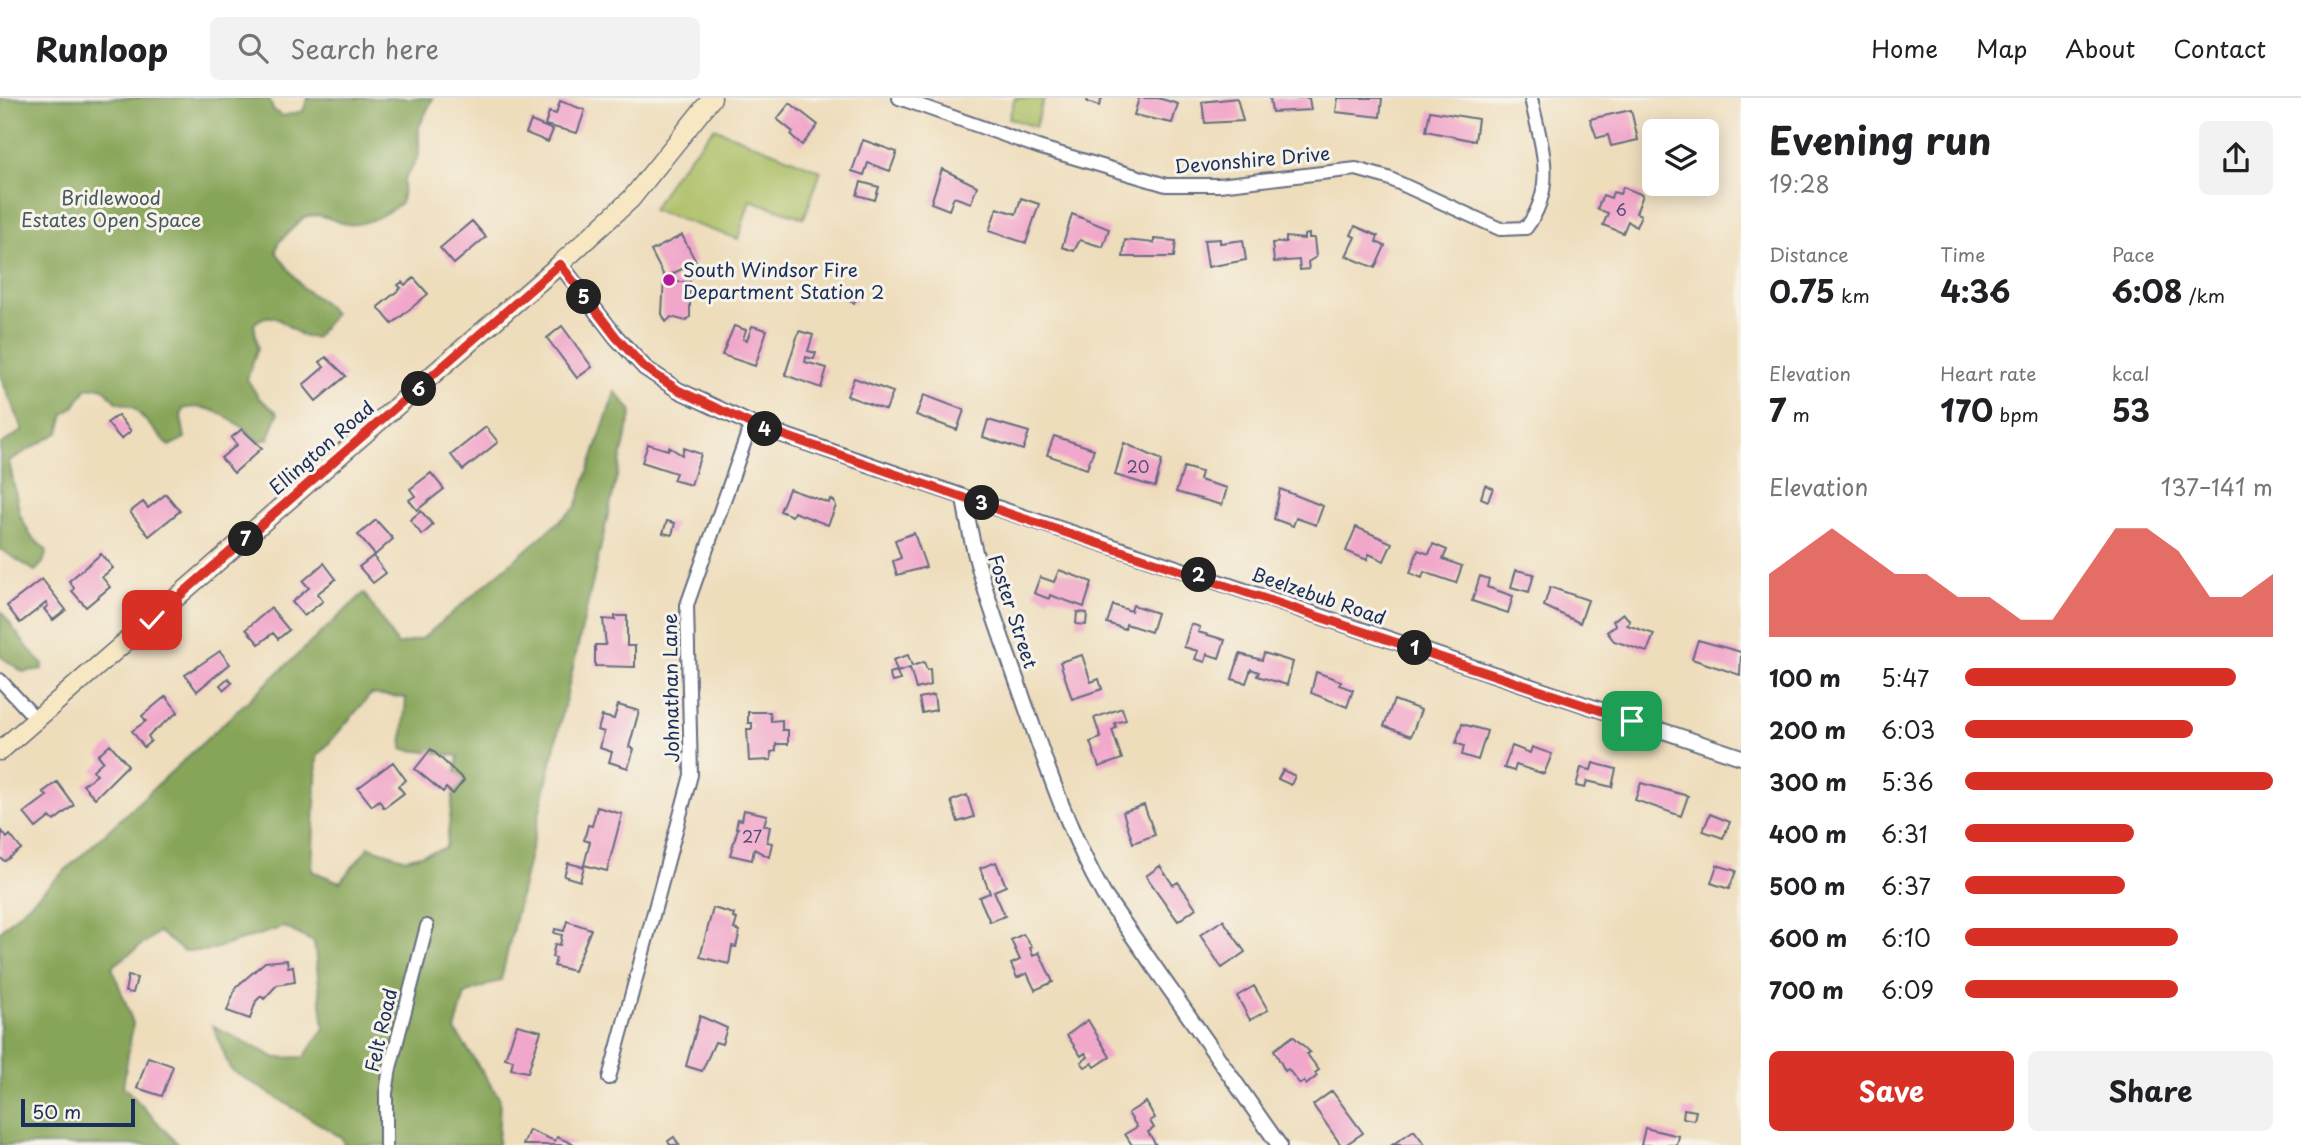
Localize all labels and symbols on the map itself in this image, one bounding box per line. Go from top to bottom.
street label: Devonshire Drive [1173,138,1331,180]
park label: Bridlewood Estates Open Space [21,183,201,233]
house number: 6 [1615,197,1627,221]
place label: South Windsor Fire Department Station 2 [683,255,885,305]
marker: South Windsor Fire Department Station 2 [661,272,677,288]
pin: 5 [566,280,602,314]
pin: 6 [402,372,436,406]
street label: Ellington Road [262,393,380,501]
pin: 4 [748,412,782,446]
house number: 20 [1127,454,1149,478]
pin: 3 [964,486,1000,520]
pin: 7 [229,522,264,556]
street label: Foster Street [982,550,1046,672]
pin: 2 [1182,558,1216,592]
street label: Beelzebub Road [1248,559,1390,631]
pin [122,590,182,650]
street label: Johnathan Lane [655,613,685,763]
pin: 1 [1398,630,1432,666]
pin [1602,691,1662,751]
house number: 27 [742,824,762,848]
street label: Felt Road [357,985,403,1075]
scale bar [21,1096,135,1128]

